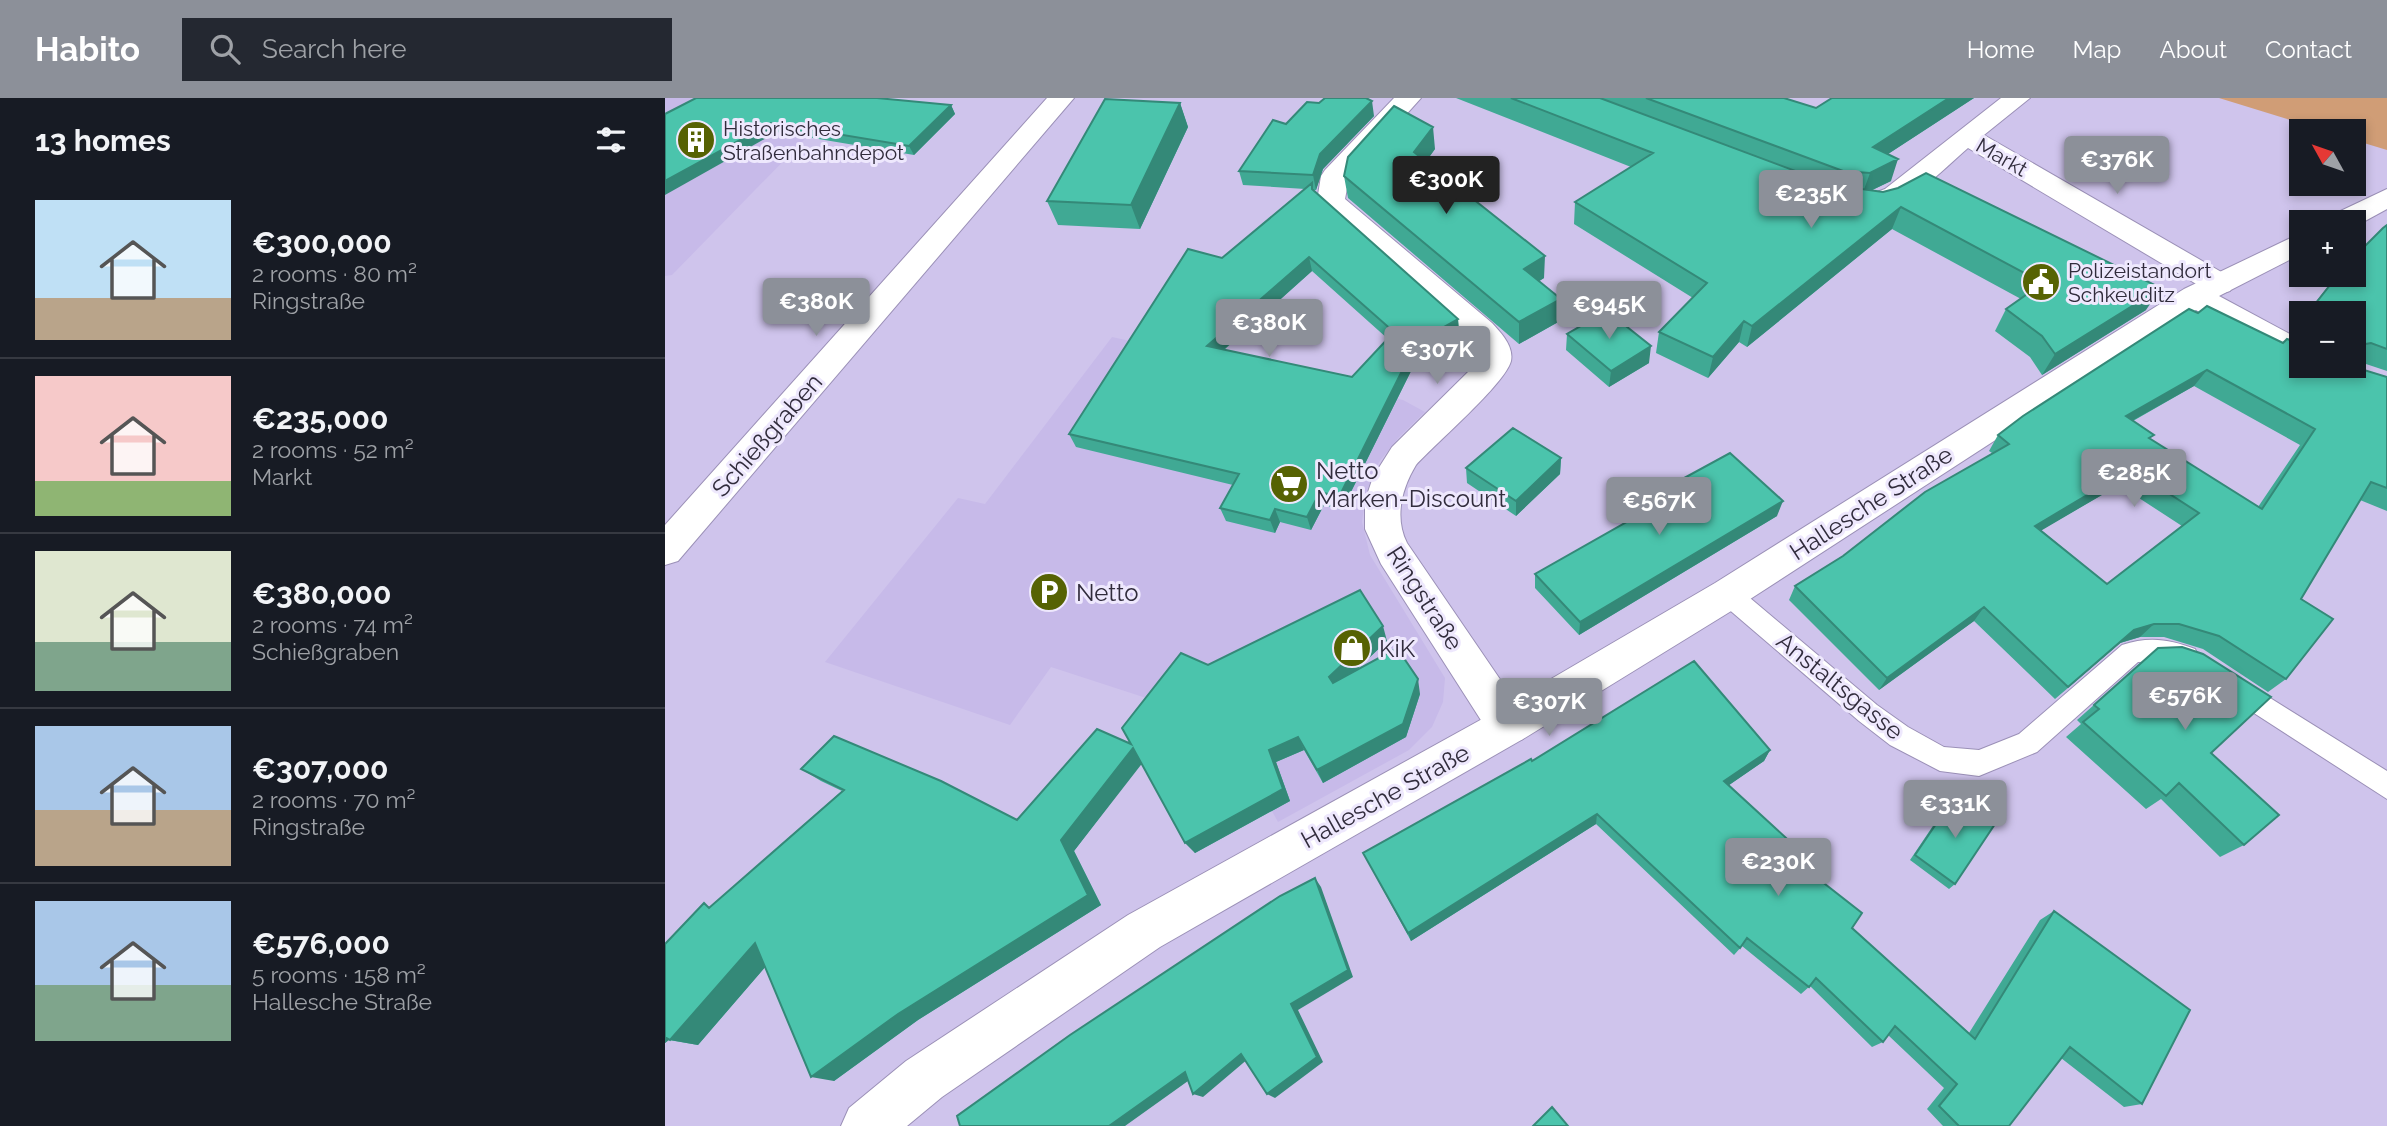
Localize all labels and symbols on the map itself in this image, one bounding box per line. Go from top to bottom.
place label: Historisches Straßenbahndepot [723,116,904,165]
building icon: Historisches Straßenbahndepot [675,119,717,161]
north arrow [2289,119,2366,196]
street label: Markt [1972,132,2032,182]
pin: €376K [2068,136,2166,196]
pin: €300K [1397,156,1495,216]
pin: €235K [1762,170,1860,230]
place label: Polizeistandort Schkeuditz [2068,258,2211,307]
public building icon: Polizeistandort Schkeuditz [2020,261,2062,303]
pin: €380K [767,278,865,338]
pin: €945K [1560,282,1658,341]
pin: €380K [1220,300,1318,359]
pin: €307K [1388,327,1486,386]
street label: Schießgraben [706,368,828,502]
street label: Hallesche Straße [1784,440,1958,566]
pin: €285K [2085,450,2183,509]
place label: Netto Marken-Discount [1316,456,1506,513]
supermarket icon: Netto Marken-Discount [1268,463,1310,505]
pin: €567K [1610,478,1708,537]
street label: Ringstraße [1381,541,1469,655]
parking icon: Netto [1028,571,1070,613]
place label: Netto [1076,578,1138,607]
street label: Anstaltsgasse [1771,626,1909,746]
shop icon: KiK [1331,627,1373,669]
place label: KiK [1379,634,1416,663]
pin: €576K [2136,672,2234,732]
pin: €307K [1500,678,1598,738]
street label: Hallesche Straße [1296,738,1474,854]
pin: €331K [1906,780,2004,840]
pin: €230K [1729,838,1827,898]

